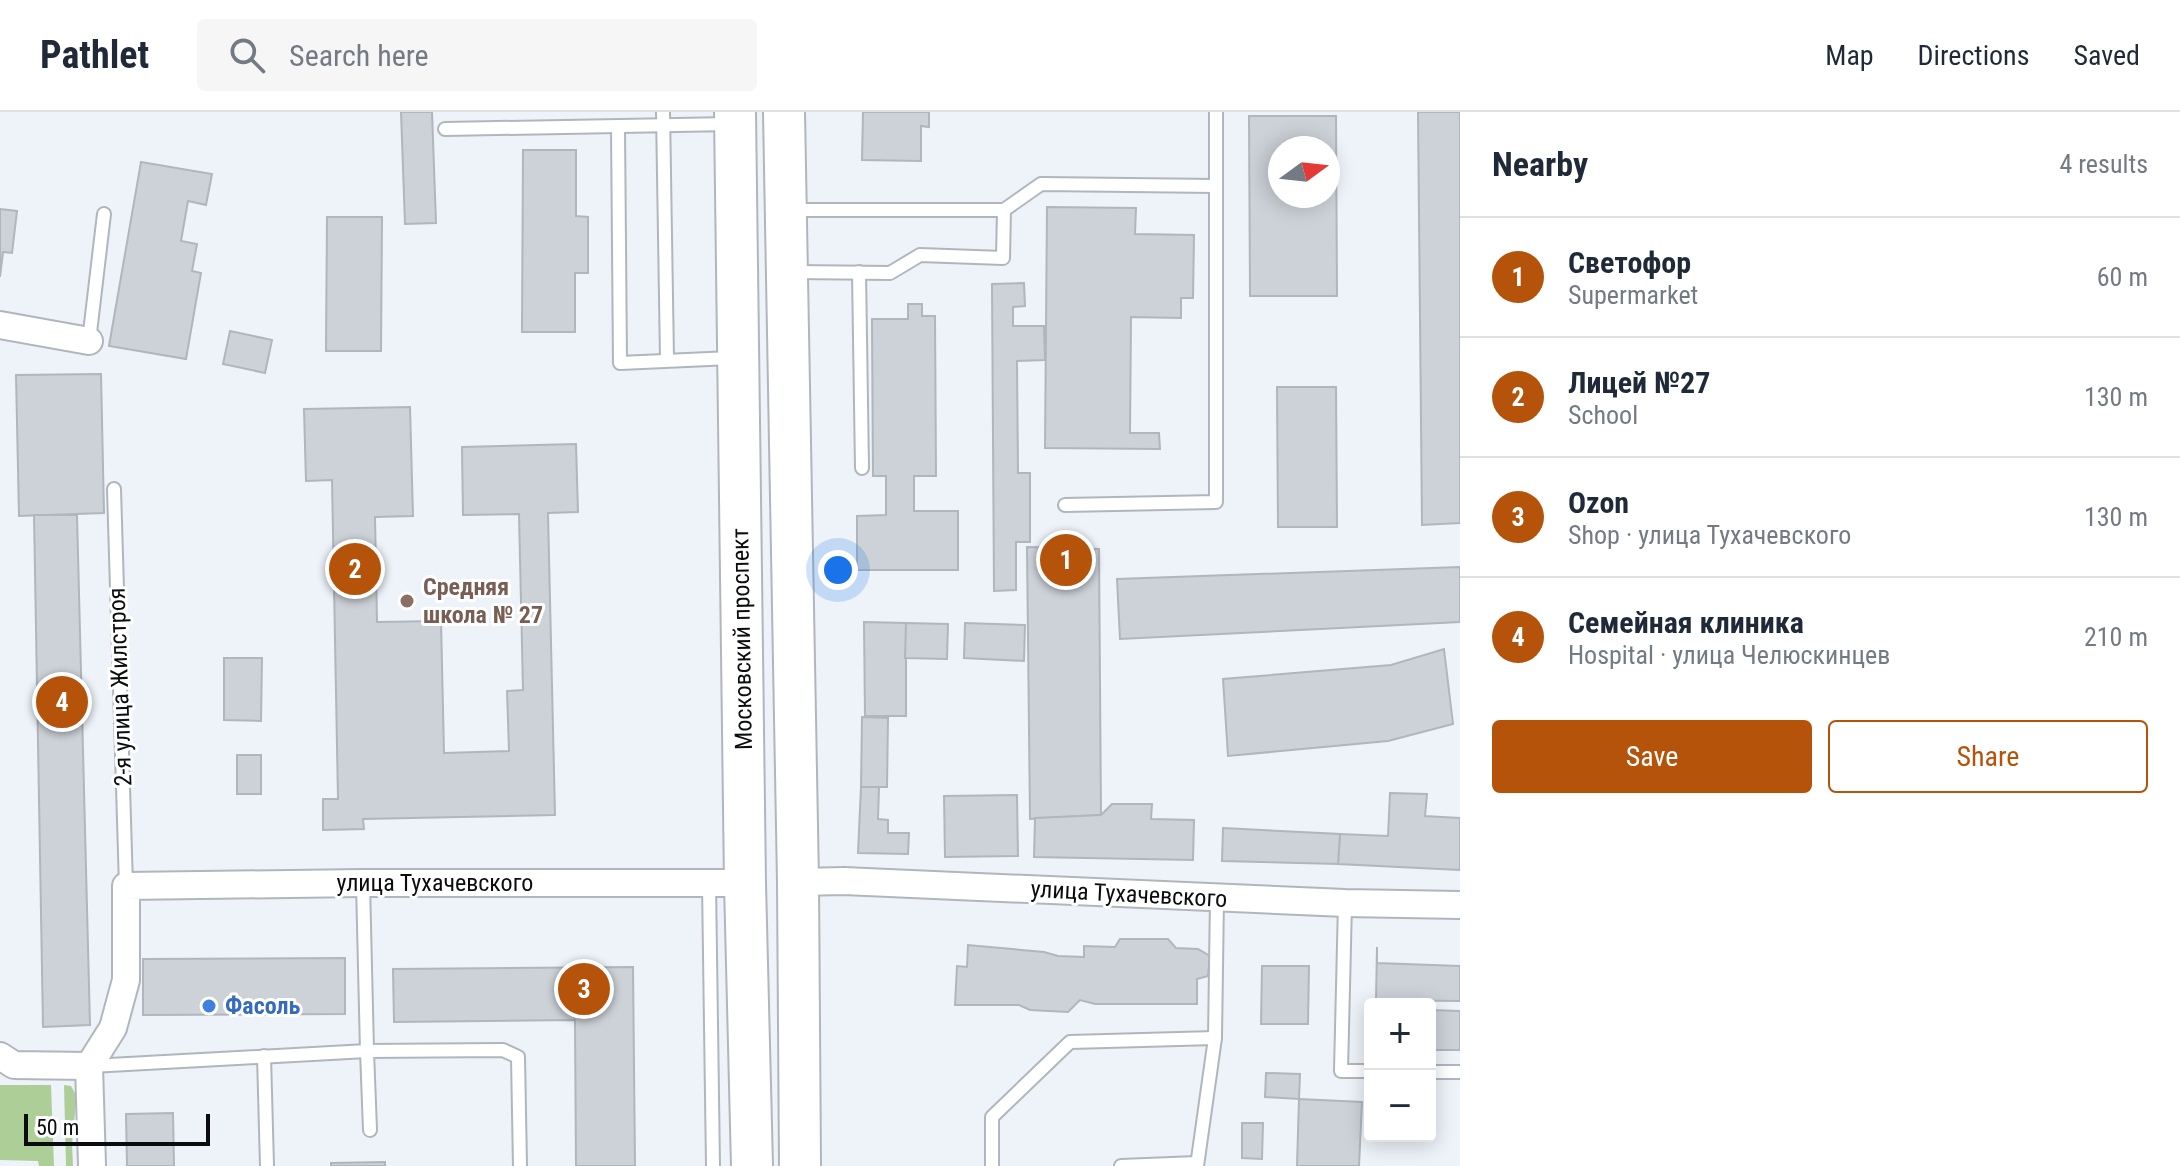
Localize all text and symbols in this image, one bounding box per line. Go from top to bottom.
search box [197,19,757,91]
text: Pathlet [40,33,149,77]
icon: search [225,33,269,77]
text: Search here [289,38,429,73]
text: Map [1825,39,1874,72]
text: Directions [1918,39,2029,72]
text: Saved [2073,39,2140,72]
north arrow [1268,136,1340,208]
text: Nearby [1492,144,1588,184]
text: 4 results [2059,149,2148,179]
text: Светофор [1568,245,1691,280]
text: 1 [1511,262,1525,292]
text: 60 m [2097,262,2148,292]
text: Supermarket [1568,280,1698,310]
text: Лицей №27 [1568,365,1710,400]
text: 2 [1511,382,1525,412]
text: 130 m [2084,382,2148,412]
text: School [1568,400,1638,430]
text: Ozon [1568,485,1629,520]
text: 3 [1511,502,1525,532]
text: 130 m [2084,502,2148,532]
text: Shop · улица Тухачевского [1568,520,1851,550]
street label: Московский проспект [726,528,758,750]
pin: 1 [1040,530,1092,590]
pin: 2 [329,539,381,599]
your location [818,550,858,590]
place label: Средняя школа № 27 [423,573,543,629]
street label: 2-я улица Жилстроя [103,587,137,787]
marker: Средняя школа № 27 [398,592,416,610]
text: Семейная клиника [1568,605,1804,640]
text: 4 [1511,622,1525,652]
text: 210 m [2084,622,2148,652]
text: Hospital · улица Челюскинцев [1568,640,1890,670]
pin: 4 [36,672,88,732]
button: Save [1492,720,1812,793]
button: Share [1828,720,2148,793]
street label: улица Тухачевского [337,869,533,897]
street label: улица Тухачевского [1030,875,1228,913]
pin: 3 [558,959,610,1019]
place label: Фасоль [225,992,300,1020]
marker: Фасоль [200,997,218,1015]
map controls [1364,998,1436,1142]
button: + [1364,998,1436,1070]
button: − [1364,1070,1436,1142]
scale bar [24,1110,210,1146]
text: 50 m [36,1115,79,1140]

